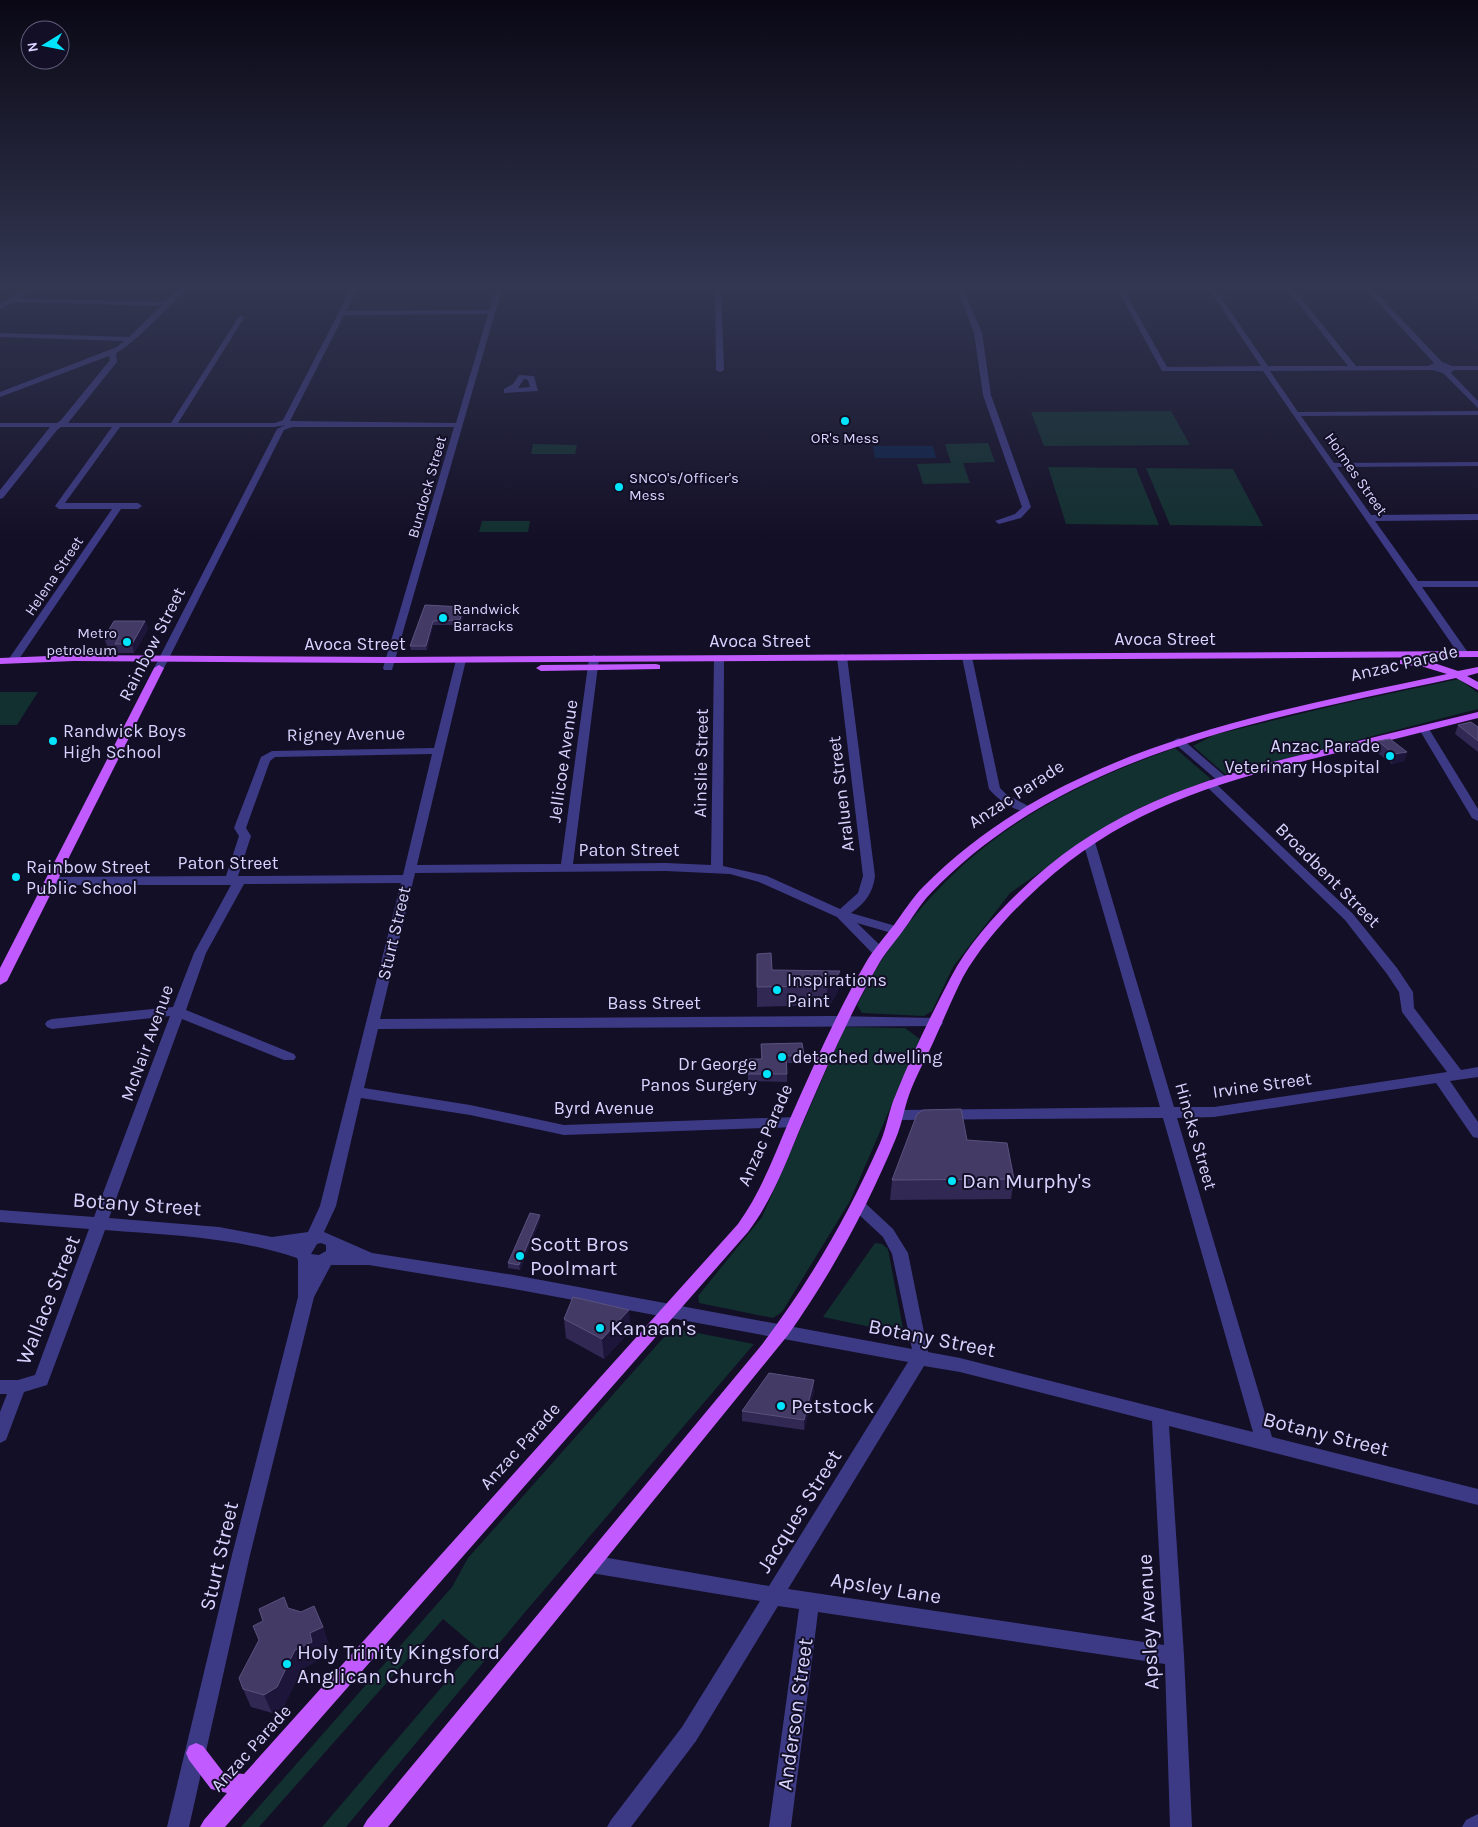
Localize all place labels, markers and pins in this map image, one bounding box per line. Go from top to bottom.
marker: OR's Mess [839,415,851,427]
place label: OR's Mess [811,429,879,447]
place label: SNCO's/Officer's Mess [629,469,739,504]
marker: SNCO's/Officer's Mess [613,481,625,493]
place label: Randwick Barracks [453,600,520,635]
marker: Randwick Barracks [437,612,449,624]
place label: Metro petroleum [46,624,117,659]
marker: Metro petroleum [121,636,133,648]
place label: Randwick Boys High School [63,720,186,763]
marker: Randwick Boys High School [47,735,59,747]
place label: Anzac Parade Veterinary Hospital [1224,735,1380,778]
marker: Anzac Parade Veterinary Hospital [1384,750,1396,762]
place label: Rainbow Street Public School [26,856,151,899]
marker: Rainbow Street Public School [10,871,22,883]
place label: Inspirations Paint [787,969,887,1012]
marker: Inspirations Paint [771,984,783,996]
place label: detached dwelling [792,1046,942,1068]
marker: detached dwelling [776,1051,788,1063]
place label: Dr George Panos Surgery [640,1053,758,1096]
marker: Dr George Panos Surgery [761,1068,773,1080]
place label: Dan Murphy's [962,1169,1092,1193]
marker: Dan Murphy's [946,1175,958,1187]
place label: Scott Bros Poolmart [530,1232,629,1280]
marker: Scott Bros Poolmart [514,1250,526,1262]
place label: Kanaan's [610,1316,697,1340]
marker: Kanaan's [594,1322,606,1334]
place label: Petstock [791,1394,875,1418]
marker: Petstock [775,1400,787,1412]
place label: Holy Trinity Kingsford Anglican Church [297,1640,500,1688]
marker: Holy Trinity Kingsford Anglican Church [281,1658,293,1670]

